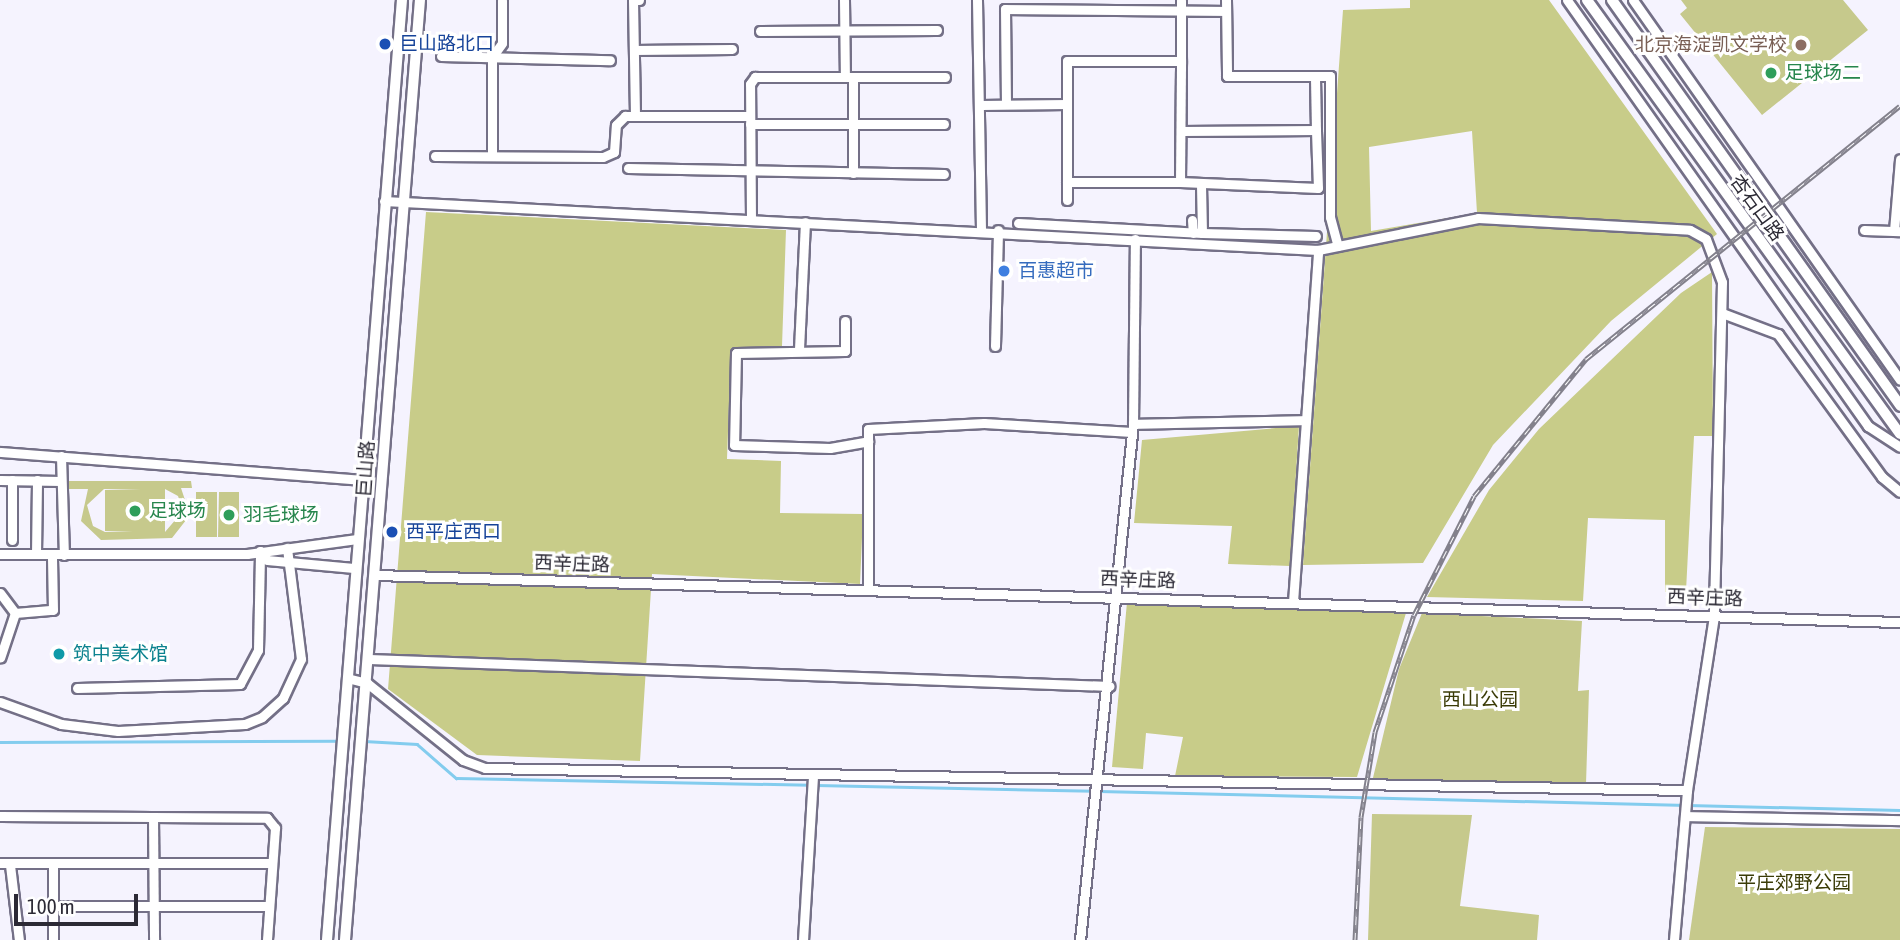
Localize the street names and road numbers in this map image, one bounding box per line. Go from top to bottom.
street label: 杏石口路 [1725,171,1789,245]
street label: 巨山路 [353,440,379,498]
street label: 西辛庄路 [534,551,610,577]
street label: 西辛庄路 [1100,567,1176,593]
street label: 西辛庄路 [1667,585,1743,611]

